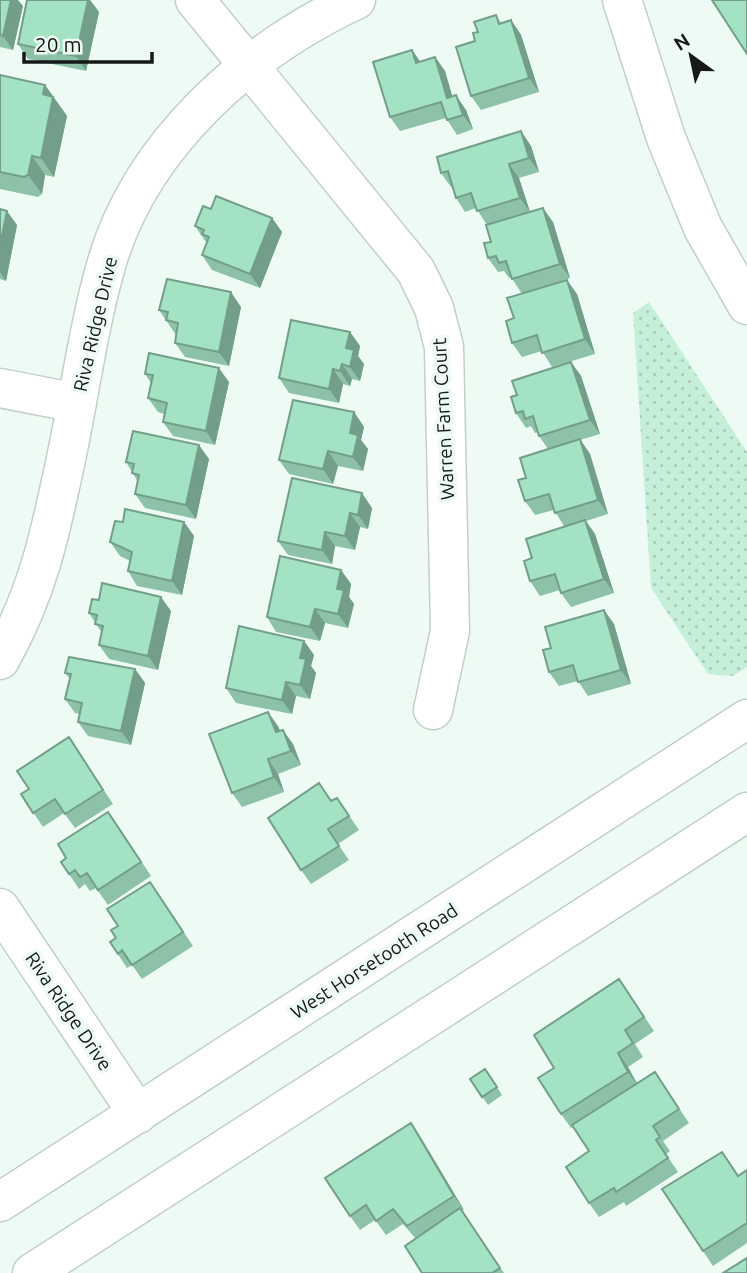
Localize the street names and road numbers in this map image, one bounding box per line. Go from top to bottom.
street label: Riva Ridge Drive [69,254,121,394]
street label: Warren Farm Court [428,337,458,501]
street label: West Horsetooth Road [287,899,461,1023]
street label: Riva Ridge Drive [21,948,117,1074]

